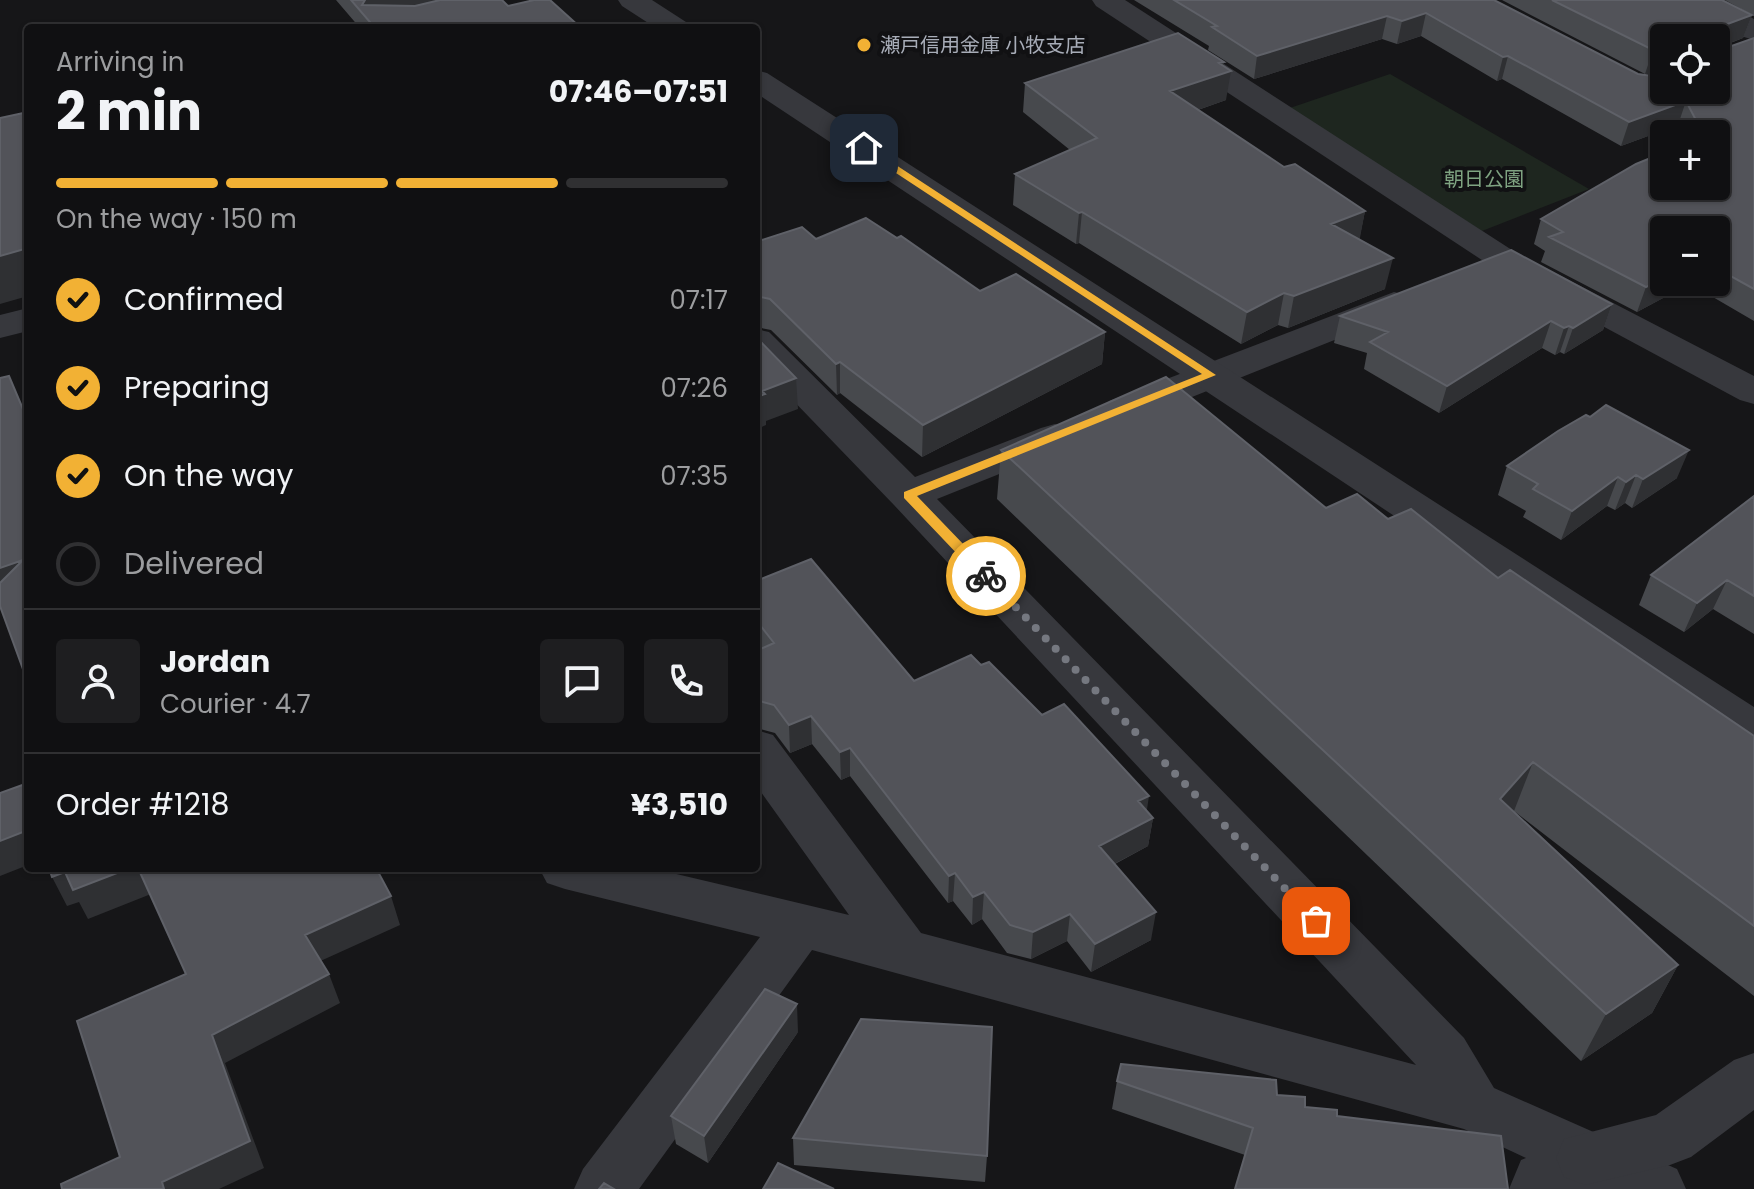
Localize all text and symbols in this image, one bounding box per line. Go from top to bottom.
map controls [1650,24,1730,296]
button: locate [1650,24,1730,104]
place label: 瀬戸信用金庫 小牧支店 [880,31,1085,59]
marker: 瀬戸信用金庫 小牧支店 [855,36,873,54]
text: Arriving in [56,44,185,80]
text: 07:46–07:51 [549,70,728,113]
text: 2 min [56,75,202,148]
pin [830,114,898,182]
button: + [1650,120,1730,200]
icon: home [842,126,886,170]
park label: 朝日公園 [1444,165,1524,193]
text: On the way · 150 m [56,201,297,237]
button: − [1650,216,1730,296]
icon: check [56,278,100,322]
text: Confirmed [124,278,284,321]
text: 07:17 [669,282,728,318]
icon: check [56,366,100,410]
text: Preparing [124,366,270,409]
text: 07:26 [660,370,728,406]
icon: check [56,454,100,498]
text: On the way [124,454,293,497]
text: 07:35 [660,458,728,494]
courier [946,536,1026,616]
text: Delivered [124,542,264,585]
icon: bike [964,554,1008,598]
button: person [56,639,140,723]
button: chat [540,639,624,723]
button: phone [644,639,728,723]
text: Jordan [160,640,270,683]
text: Courier · 4.7 [160,686,311,722]
text: Order #1218 [56,783,229,826]
text: ¥3,510 [631,783,728,826]
pin [1282,887,1350,955]
icon: bag [1294,899,1338,943]

